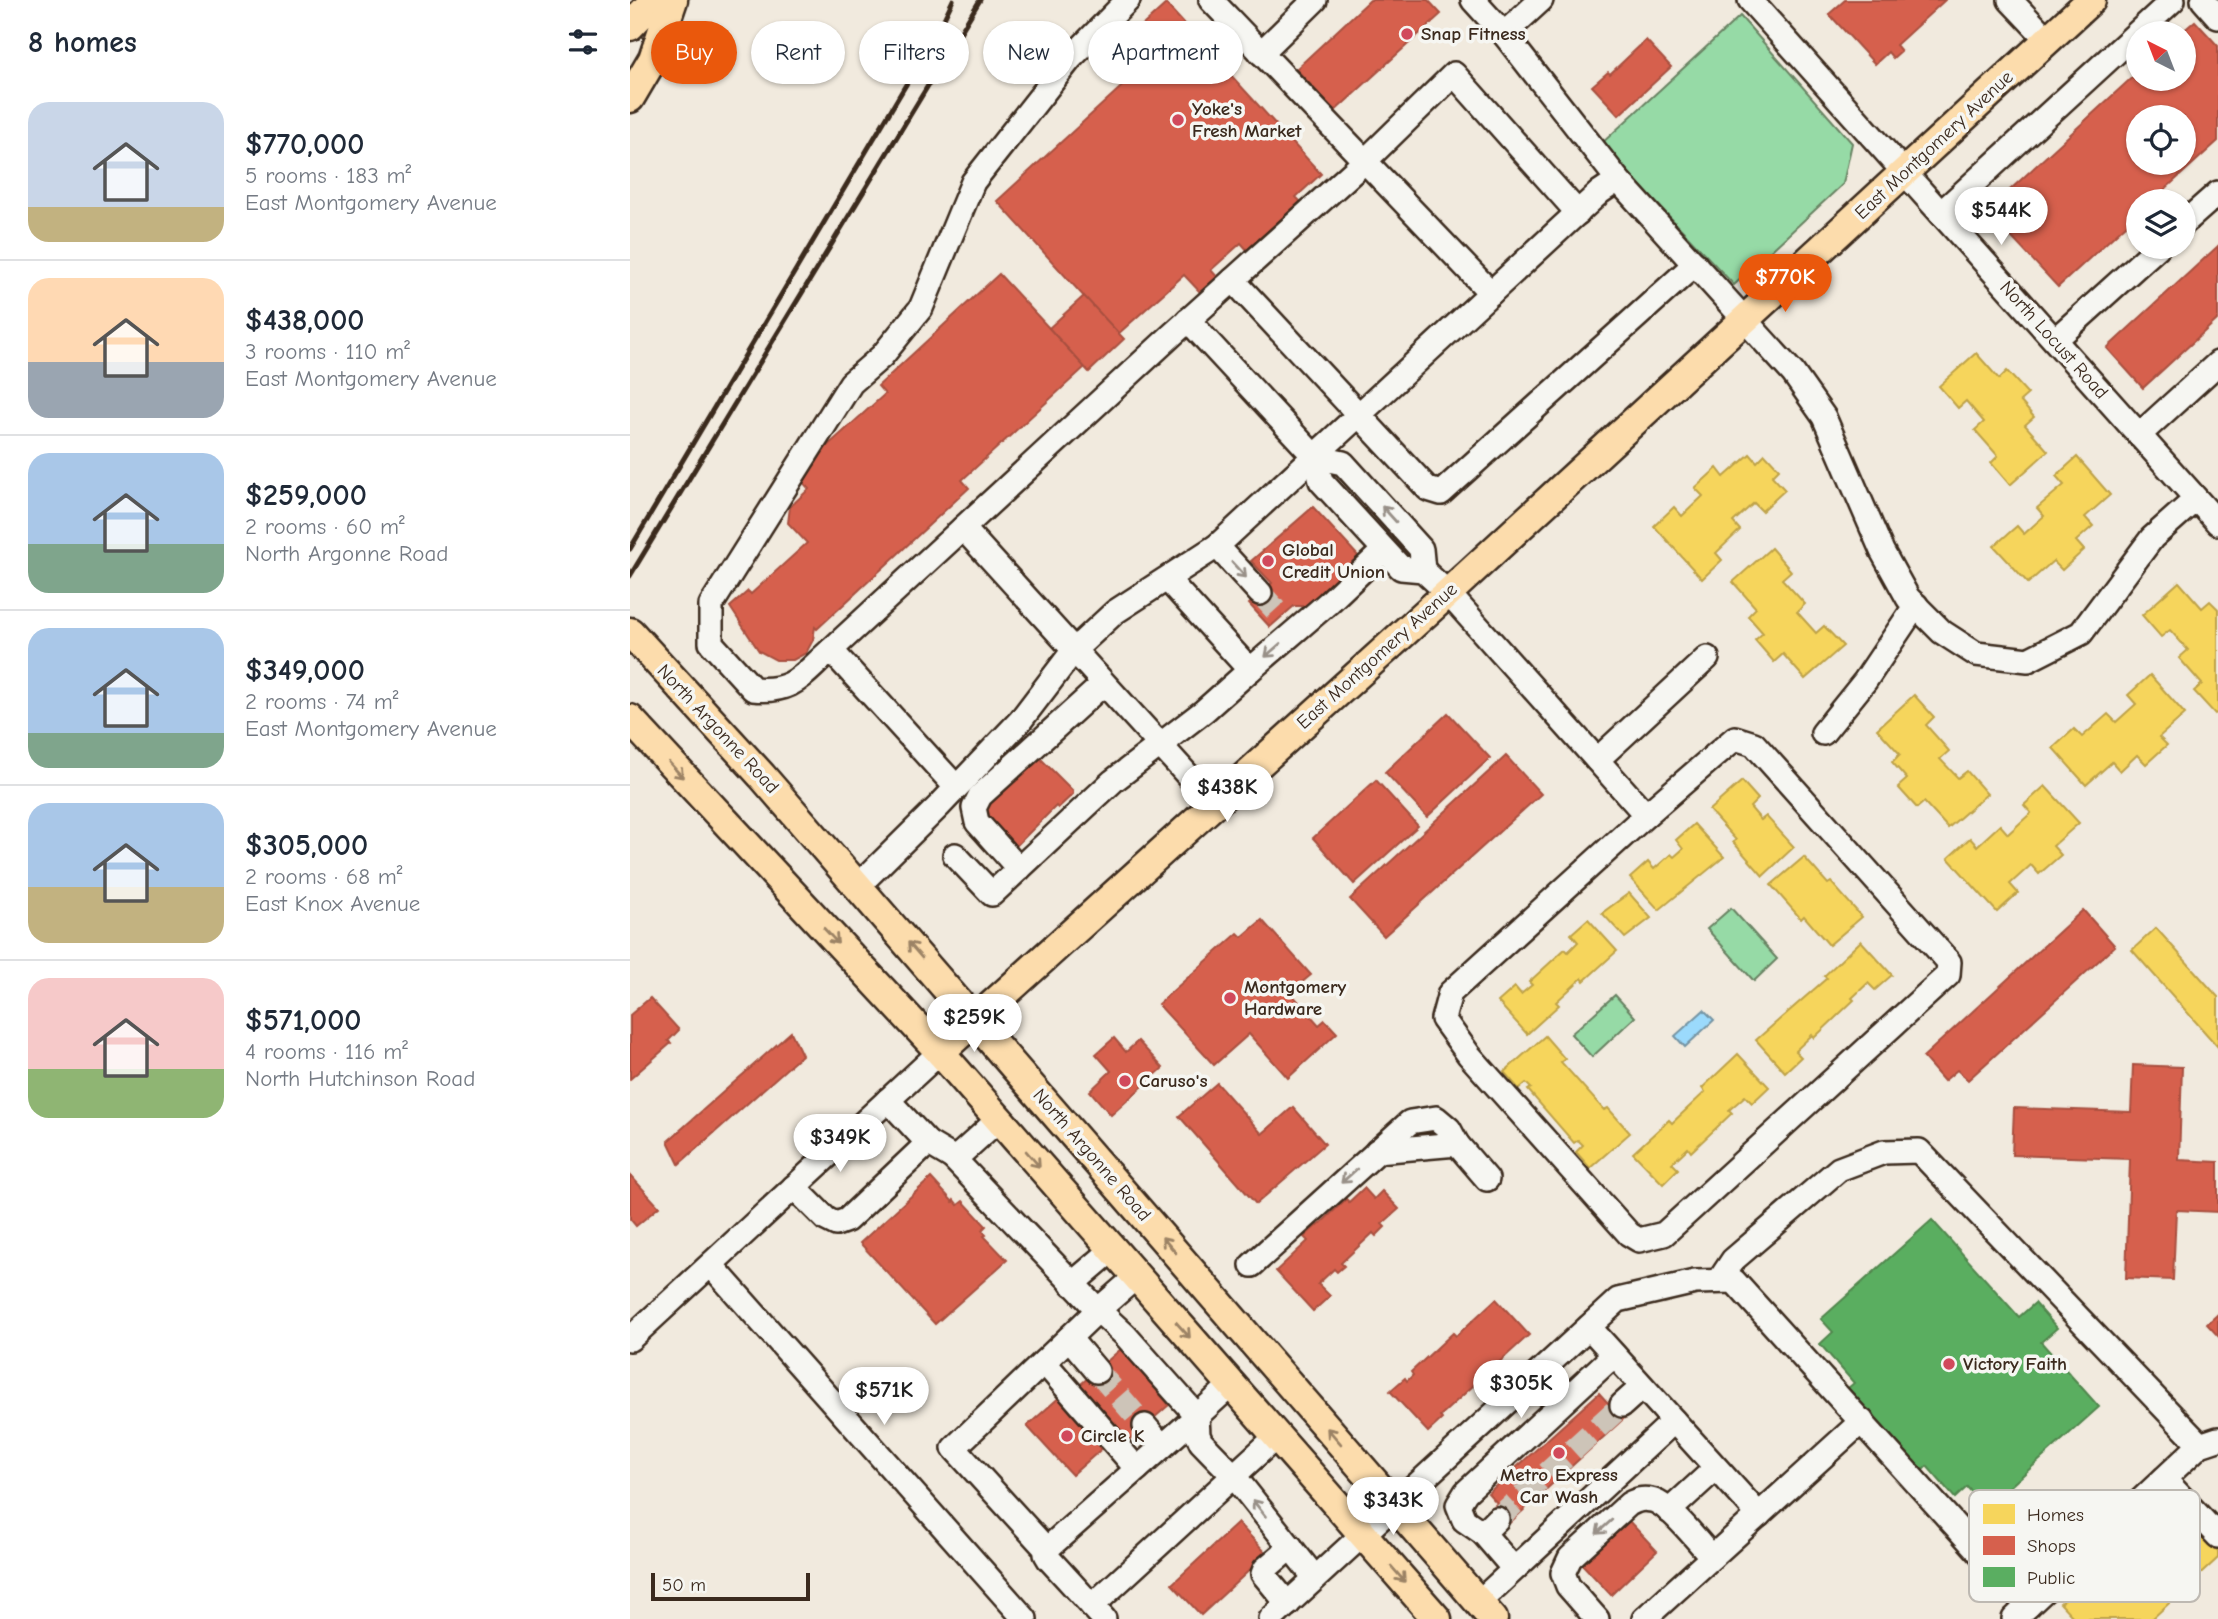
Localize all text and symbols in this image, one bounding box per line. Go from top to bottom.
chip: Buy [651,21,737,84]
chip: Rent [751,21,845,84]
chip: Filters [859,21,969,84]
chip: New [983,21,1074,84]
chip: Apartment [1088,21,1243,84]
north arrow [2126,21,2196,91]
map controls [2126,21,2196,259]
icon: filters [564,23,602,61]
place label: Snap Fitness [1421,23,1526,45]
text: 8 homes [28,25,137,60]
marker: Snap Fitness [1399,26,1415,42]
street label: East Montgomery Avenue [1850,66,2018,224]
place label: Yoke's Fresh Market [1192,98,1302,142]
button: locate [2126,105,2196,175]
marker: Yoke's Fresh Market [1170,112,1186,128]
text: $770,000 [245,127,364,162]
icon: home [84,130,168,214]
text: 5 rooms · 183 m² [245,162,411,189]
pin: $544K [1952,188,2050,247]
text: East Montgomery Avenue [245,189,497,216]
button: layers [2126,189,2196,259]
text: $544K [1971,196,2031,223]
pin: $770K [1736,254,1834,314]
text: $770K [1755,263,1815,290]
street label: North Locust Road [1995,277,2113,403]
text: $438,000 [245,303,365,338]
icon: home [84,306,168,390]
text: 3 rooms · 110 m² [245,338,410,365]
text: East Montgomery Avenue [245,365,497,392]
text: $259,000 [245,478,367,513]
icon: home [84,481,168,565]
one-way arrow [1381,505,1397,523]
text: 2 rooms · 60 m² [245,513,405,540]
place label: Global Credit Union [1282,539,1385,583]
text: North Argonne Road [245,540,448,567]
marker: Global Credit Union [1260,553,1276,569]
one-way arrow [1230,561,1247,578]
street label: East Montgomery Avenue [1292,578,1462,734]
one-way arrow [1264,642,1282,658]
text: $349,000 [245,653,365,688]
icon: home [84,656,168,740]
street label: North Argonne Road [653,660,783,798]
text: 2 rooms · 74 m² [245,688,398,715]
text: East Montgomery Avenue [245,715,497,742]
one-way arrow [668,761,684,779]
pin: $438K [1178,764,1276,824]
text: $438K [1197,773,1257,800]
text: $305,000 [245,828,368,863]
icon: home [84,831,168,915]
text: 2 rooms · 68 m² [245,863,403,890]
text: East Knox Avenue [245,890,420,917]
one-way arrow [822,928,839,945]
one-way arrow [906,942,923,959]
place label: Montgomery Hardware [1244,976,1347,1020]
marker: Montgomery Hardware [1222,990,1238,1006]
pin: $259K [925,995,1023,1054]
text: $571,000 [245,1003,362,1038]
text: $259K [943,1003,1005,1030]
icon: home [84,1006,168,1090]
text: 4 rooms · 116 m² [245,1038,408,1065]
text: North Hutchinson Road [245,1065,475,1092]
place label: Caruso's [1139,1070,1207,1092]
marker: Caruso's [1117,1073,1133,1089]
street label: North Argonne Road [1029,1084,1155,1226]
pin: $349K [791,1114,889,1174]
text: $349K [810,1123,870,1150]
one-way arrow [1025,1150,1041,1168]
one-way arrow [1341,1168,1359,1184]
one-way arrow [1161,1236,1177,1254]
one-way arrow [1175,1321,1191,1339]
place label: Victory Faith [1963,1353,2067,1375]
marker: Victory Faith [1941,1356,1957,1372]
pin: $305K [1472,1360,1570,1420]
pin: $571K [835,1368,933,1427]
text: $305K [1489,1369,1553,1396]
text: $571K [855,1376,913,1403]
place label: Circle K [1081,1425,1145,1447]
marker: Circle K [1059,1428,1075,1444]
one-way arrow [1326,1428,1342,1446]
marker: Metro Express Car Wash [1551,1445,1567,1461]
place label: Metro Express Car Wash [1500,1464,1618,1508]
pin: $343K [1344,1478,1442,1537]
text: $343K [1363,1486,1423,1513]
legend [1969,1490,2200,1602]
one-way arrow [1252,1499,1267,1518]
text: Homes [2027,1504,2084,1526]
one-way arrow [1595,1519,1613,1535]
text: Shops [2027,1535,2076,1557]
one-way arrow [1390,1565,1406,1583]
text: Public [2027,1567,2075,1589]
scale bar [651,1570,810,1602]
text: 50 m [662,1574,706,1596]

